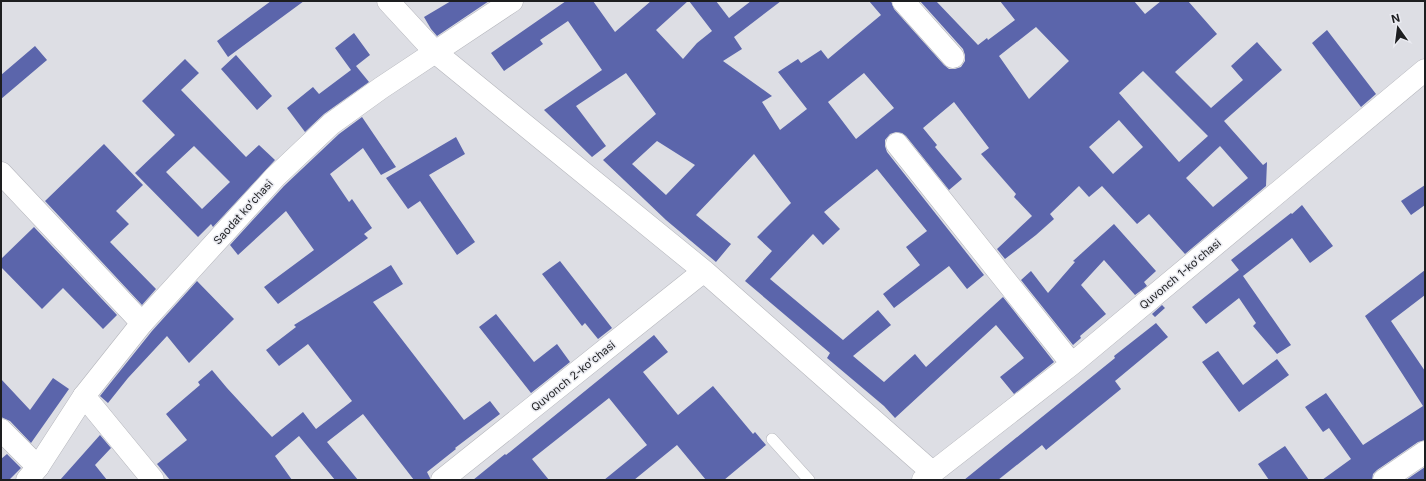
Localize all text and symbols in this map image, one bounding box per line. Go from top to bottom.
north arrow [1378,8,1418,48]
text: N [1390,10,1401,26]
street label: Saodat koʻchasi [210,177,276,247]
street label: Quvonch 1-koʻchasi [1136,236,1224,312]
street label: Quvonch 2-koʻchasi [528,338,618,414]

